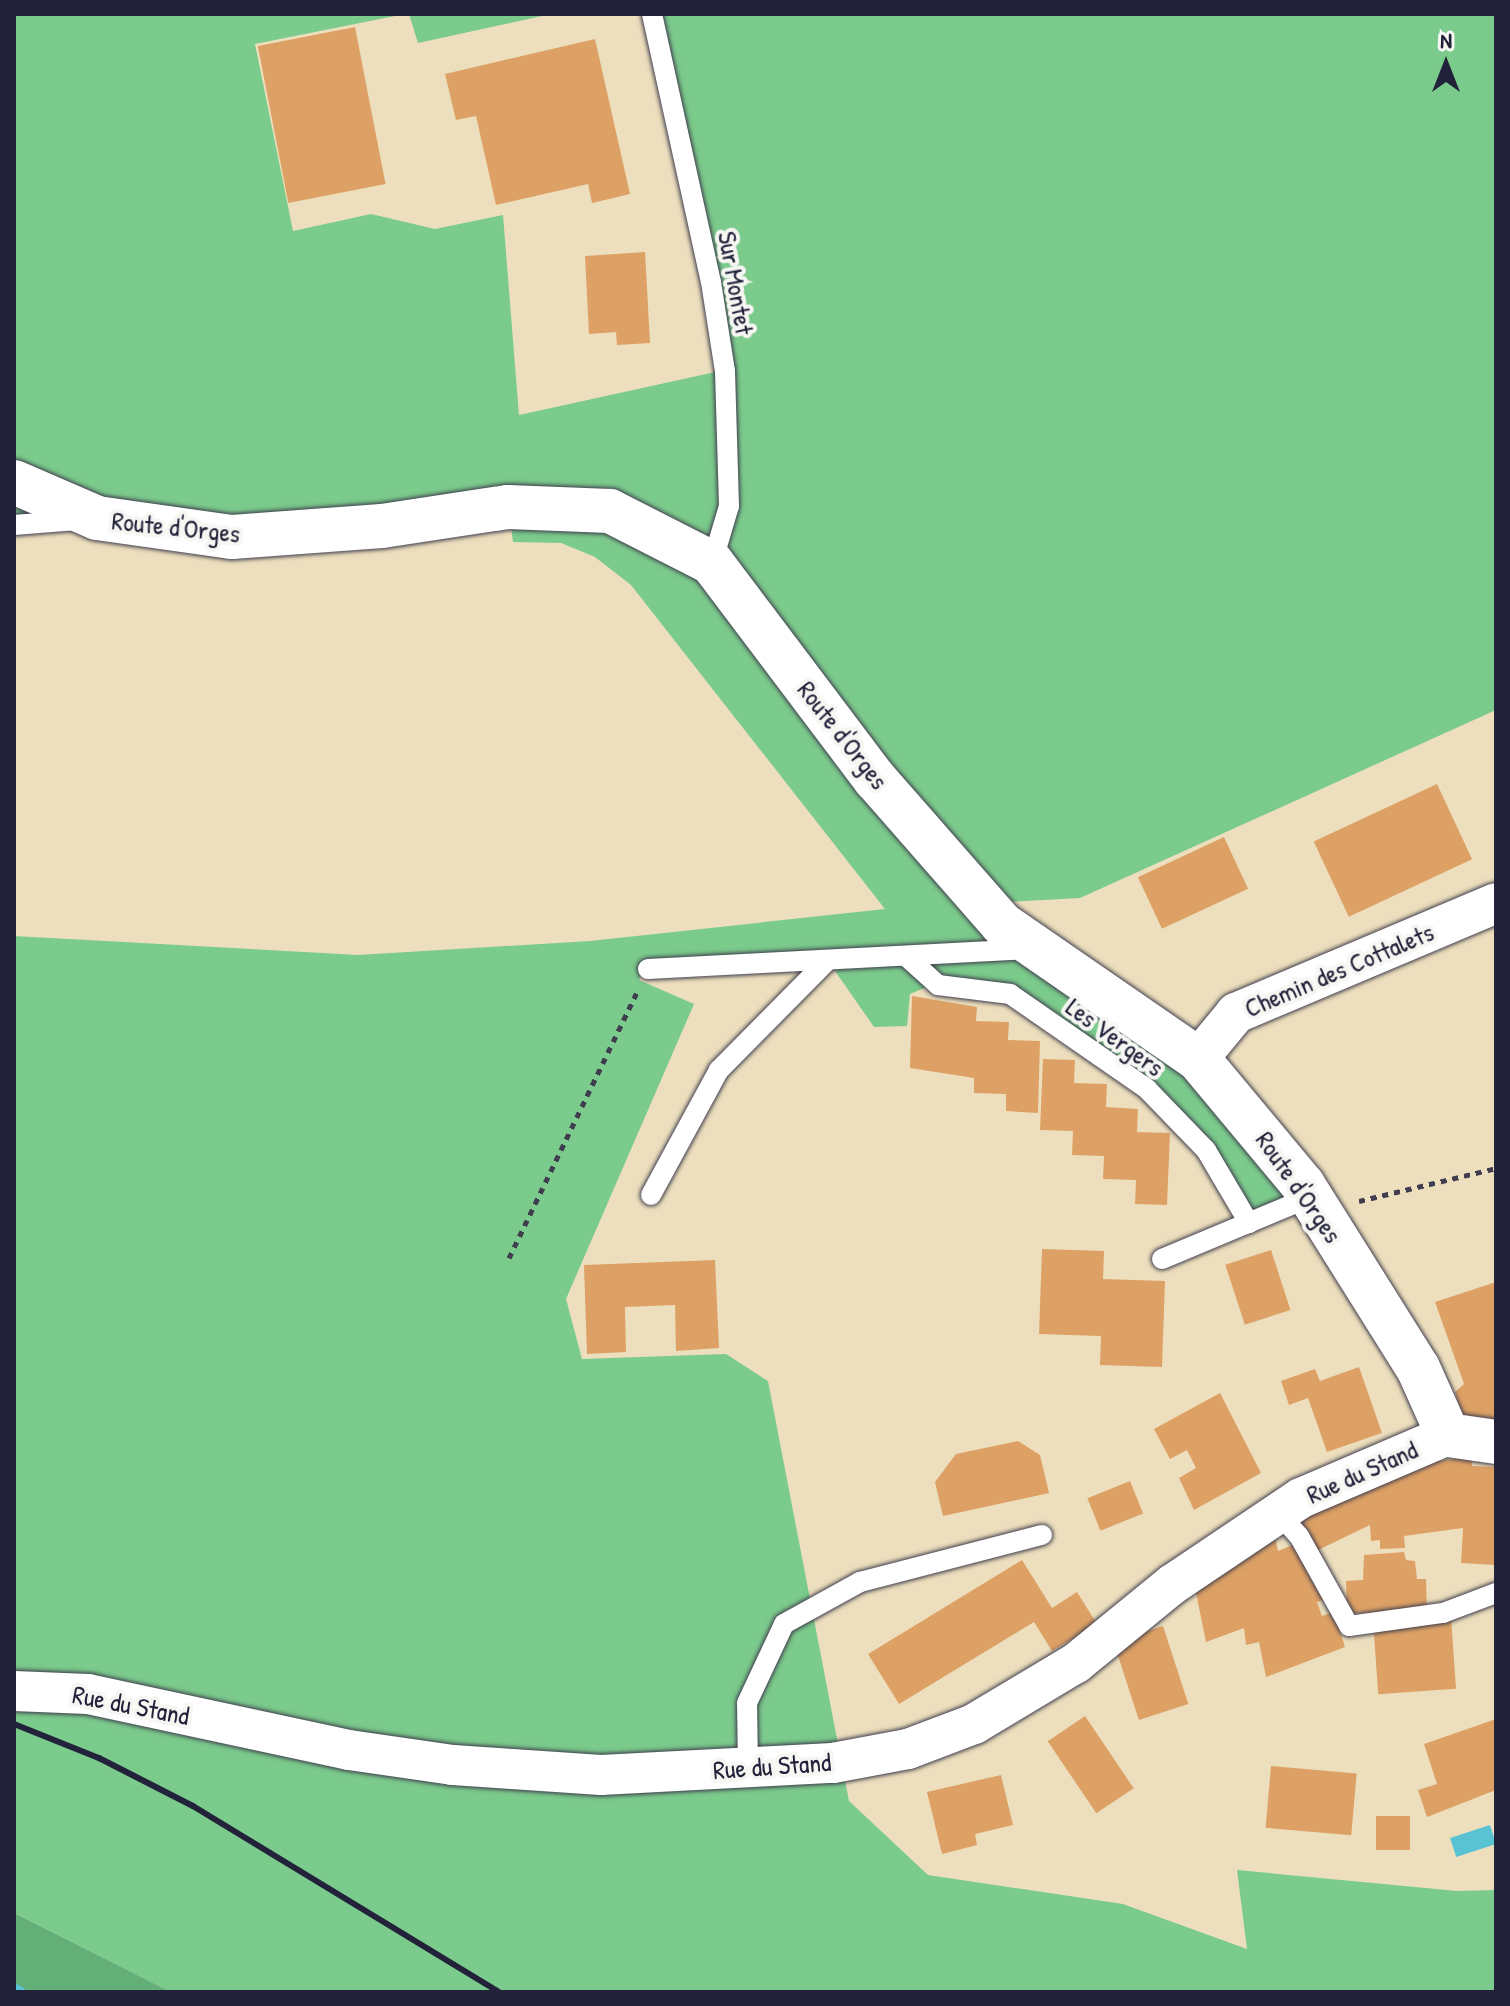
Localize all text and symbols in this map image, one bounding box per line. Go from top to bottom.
north arrow [1406,24,1486,104]
text: N [1440,25,1452,55]
street label: Sur Montet [712,229,760,337]
street label: Route d'Orges [110,505,242,549]
street label: Route d'Orges [791,675,895,795]
street label: Chemin des Cottalets [1240,916,1438,1024]
street label: Les Vergers [1060,991,1170,1083]
street label: Route d'Orges [1249,1125,1349,1249]
street label: Rue du Stand [1302,1434,1422,1510]
street label: Rue du Stand [70,1678,192,1732]
street label: Rue du Stand [712,1746,832,1786]

